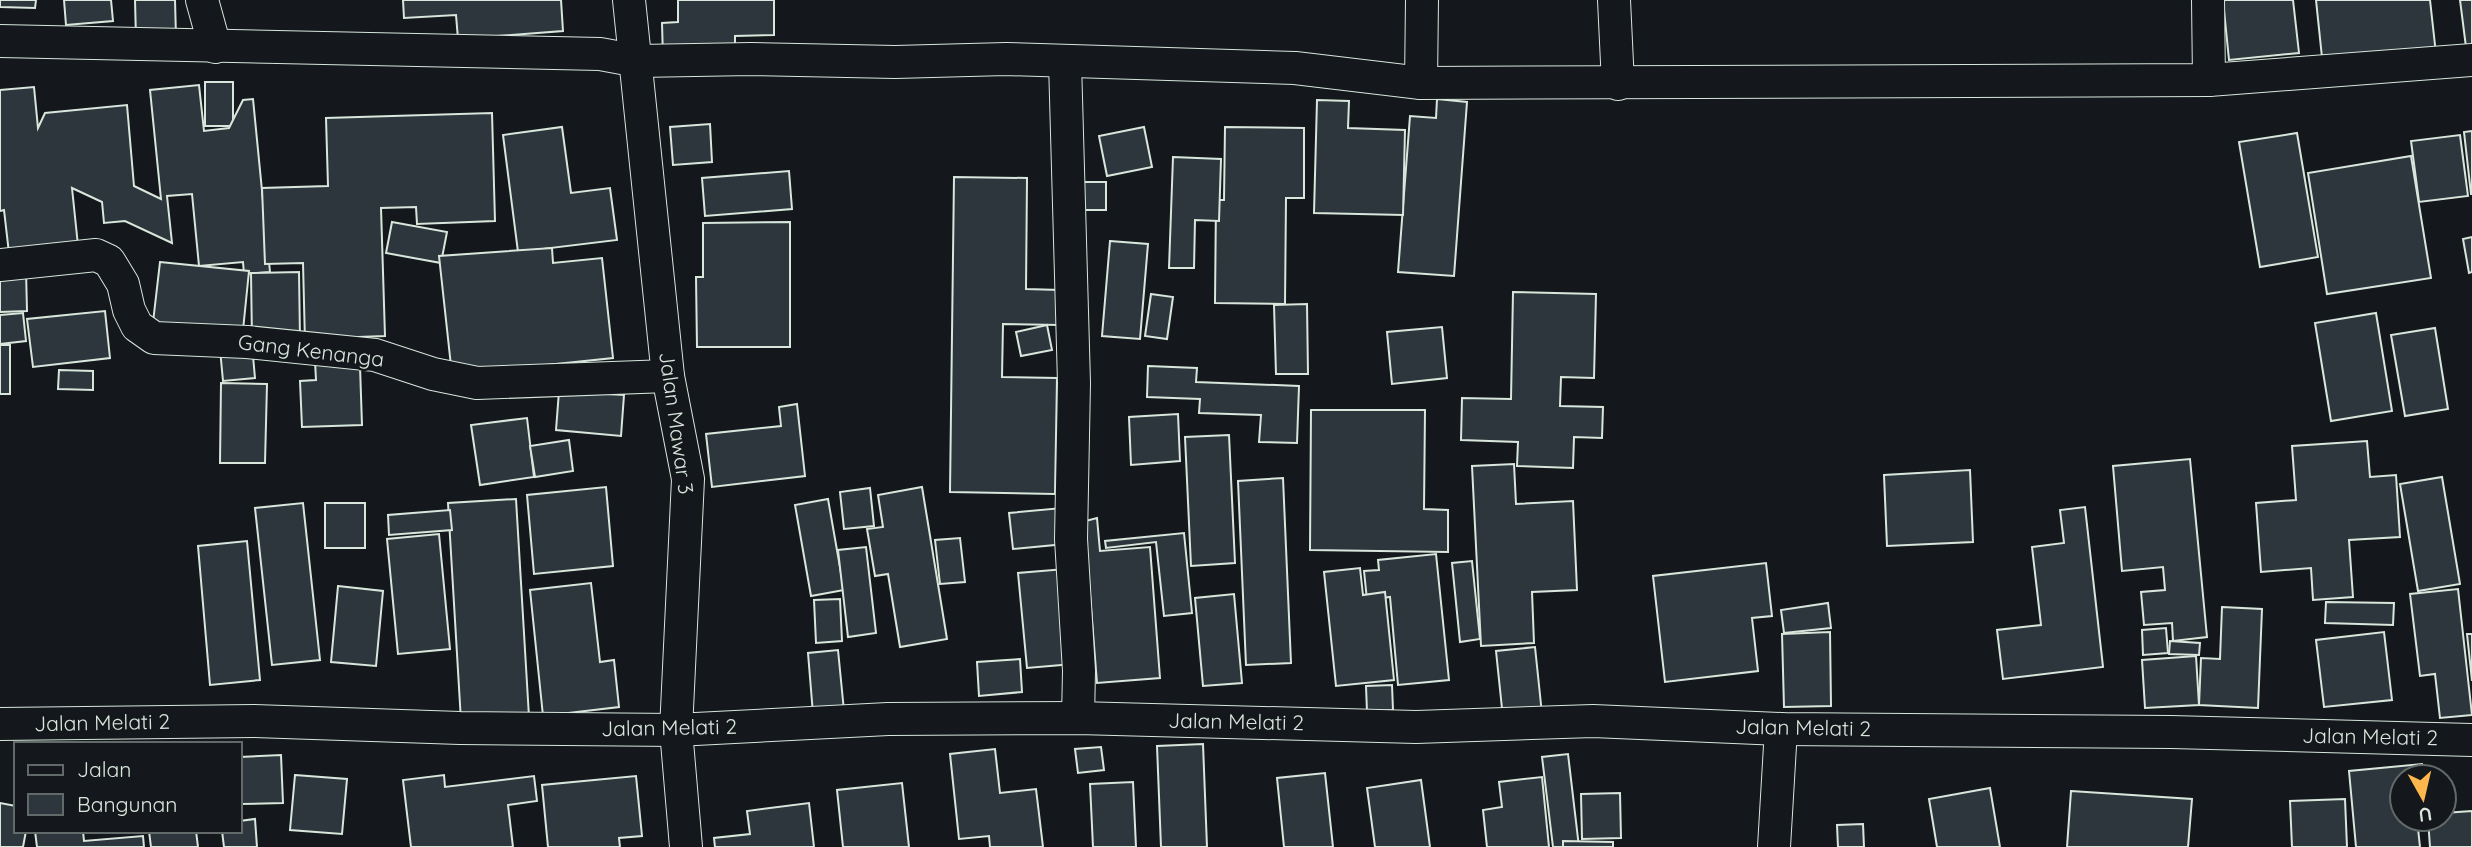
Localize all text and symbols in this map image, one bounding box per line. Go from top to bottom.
street label: Gang Kenanga [237,328,386,372]
street label: Jalan Mawar 3 [654,350,700,496]
street label: Jalan Melati 2 [1168,707,1304,735]
street label: Jalan Melati 2 [34,708,170,736]
street label: Jalan Melati 2 [601,713,737,741]
street label: Jalan Melati 2 [1735,713,1871,741]
street label: Jalan Melati 2 [2302,722,2438,750]
legend [14,742,242,833]
text: Jalan [77,756,131,782]
north arrow [2388,763,2458,833]
text: Bangunan [77,791,177,817]
text: U [2417,802,2434,828]

